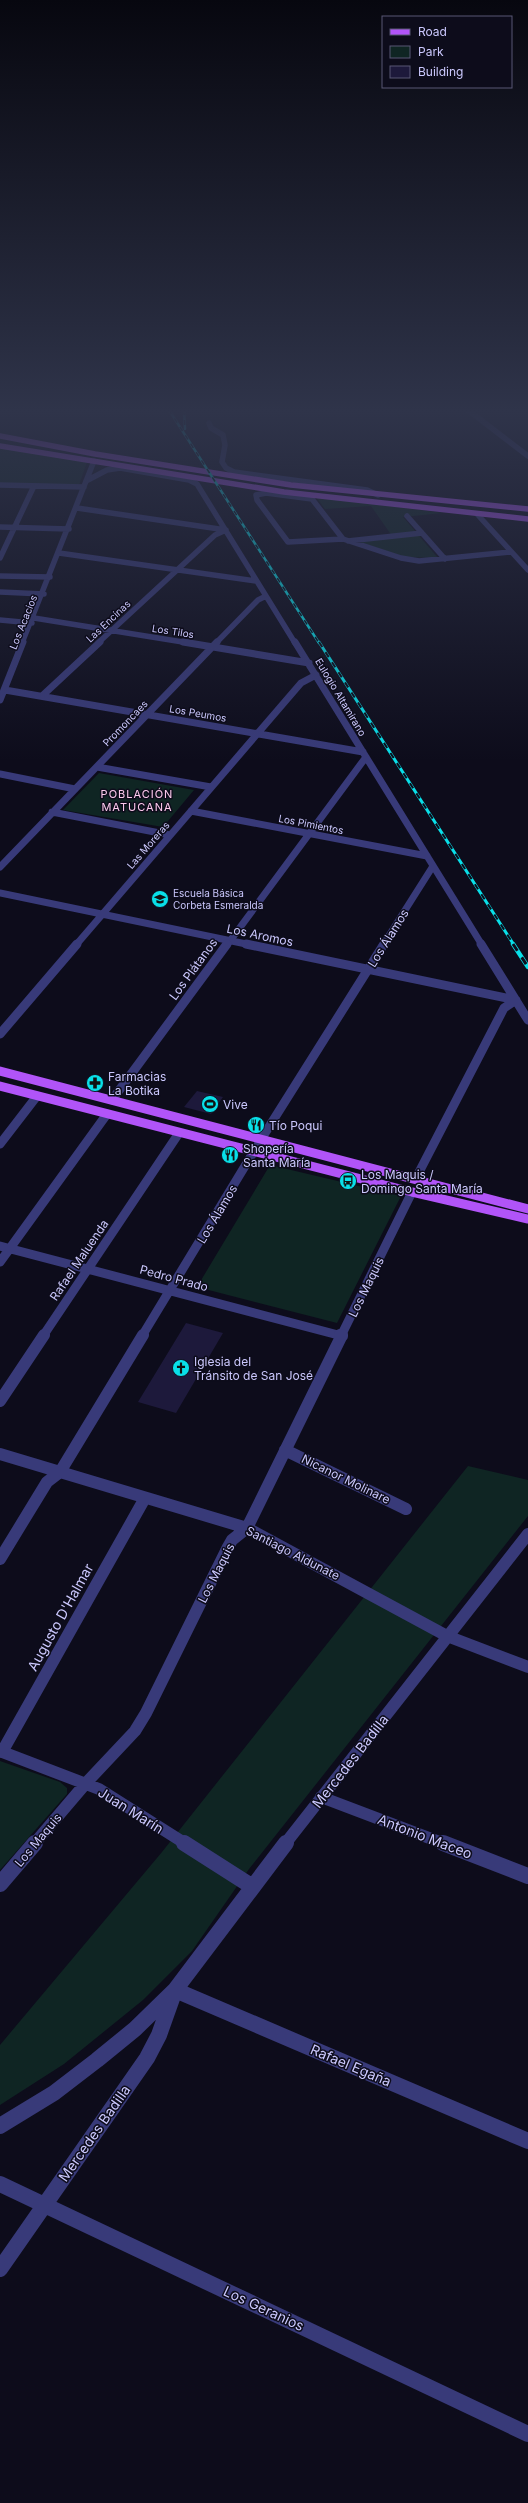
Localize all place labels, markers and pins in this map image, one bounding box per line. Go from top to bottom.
place label: Escuela Básica Corbeta Esmeralda [173,887,263,911]
school or university icon: Escuela Básica Corbeta Esmeralda [150,889,170,909]
place label: Farmacias La Botika [108,1069,166,1098]
pharmacy icon: Farmacias La Botika [85,1073,105,1093]
sports icon: Vive [200,1094,220,1114]
place label: Vive [223,1097,248,1112]
restaurant icon: Tío Poqui [246,1115,266,1135]
place label: Tío Poqui [269,1118,322,1133]
place label: Shopería Santa María [243,1141,311,1170]
restaurant icon: Shopería Santa María [220,1145,240,1165]
place label: Los Maquis / Domingo Santa María [361,1167,483,1196]
bus stop icon: Los Maquis / Domingo Santa María [338,1171,358,1191]
place label: Iglesia del Tránsito de San José [194,1354,313,1383]
church icon: Iglesia del Tránsito de San José [171,1358,191,1378]

